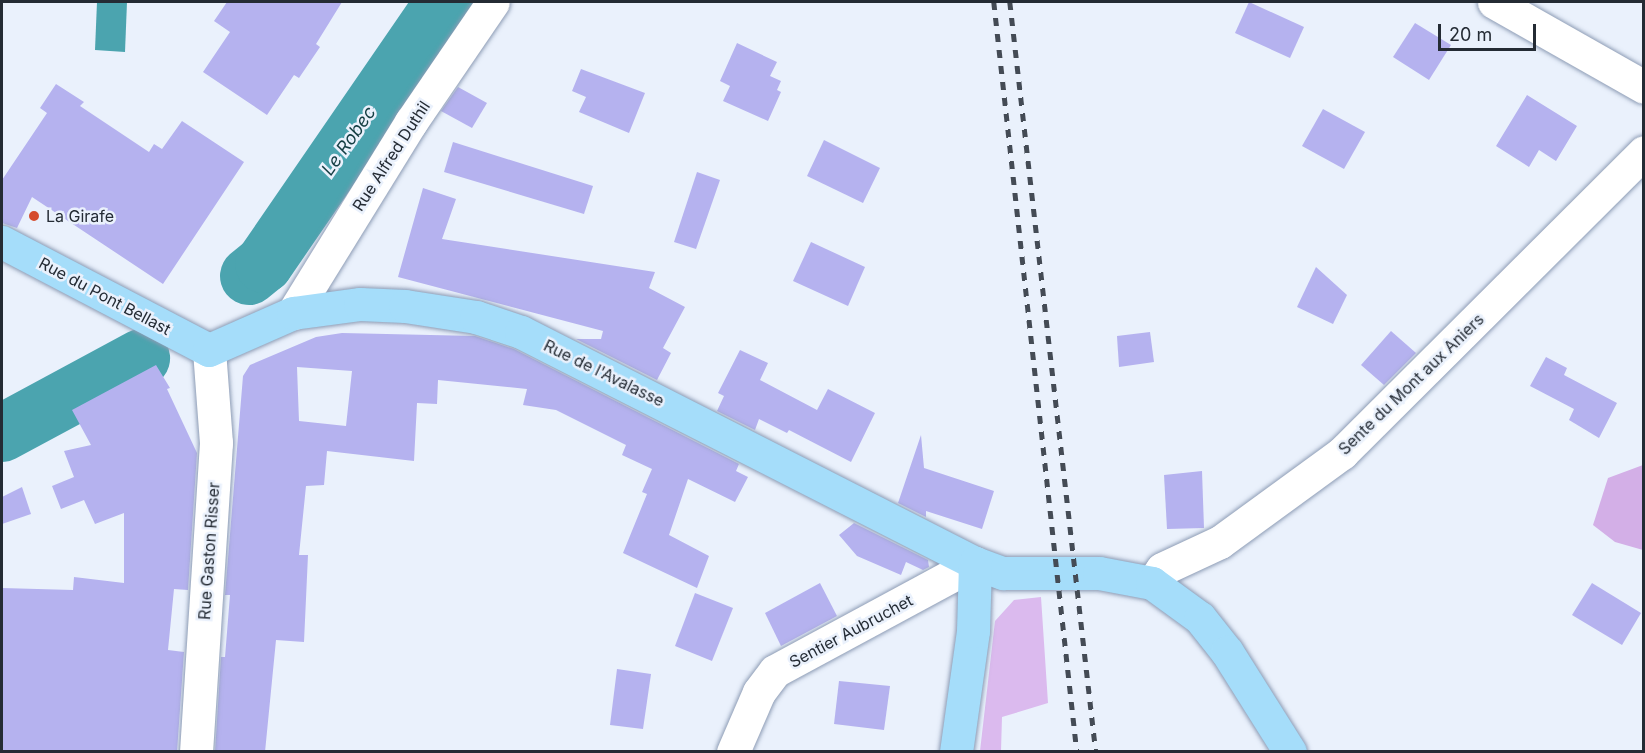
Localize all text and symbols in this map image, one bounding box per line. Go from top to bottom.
scale bar [1441,12,1538,50]
text: 20 m [1449,24,1492,45]
street label: Rue Alfred Duthil [348,97,434,215]
water label: Le Robec [317,102,381,180]
place label: La Girafe [46,206,114,226]
marker: La Girafe [27,209,41,223]
street label: Rue du Pont Bellast [36,253,174,339]
street label: Sente du Mont aux Aniers [1334,309,1488,459]
street label: Rue de l'Avalasse [541,336,667,410]
street label: Rue Gaston Risser [195,482,223,620]
street label: Sentier Aubruchet [786,590,916,672]

